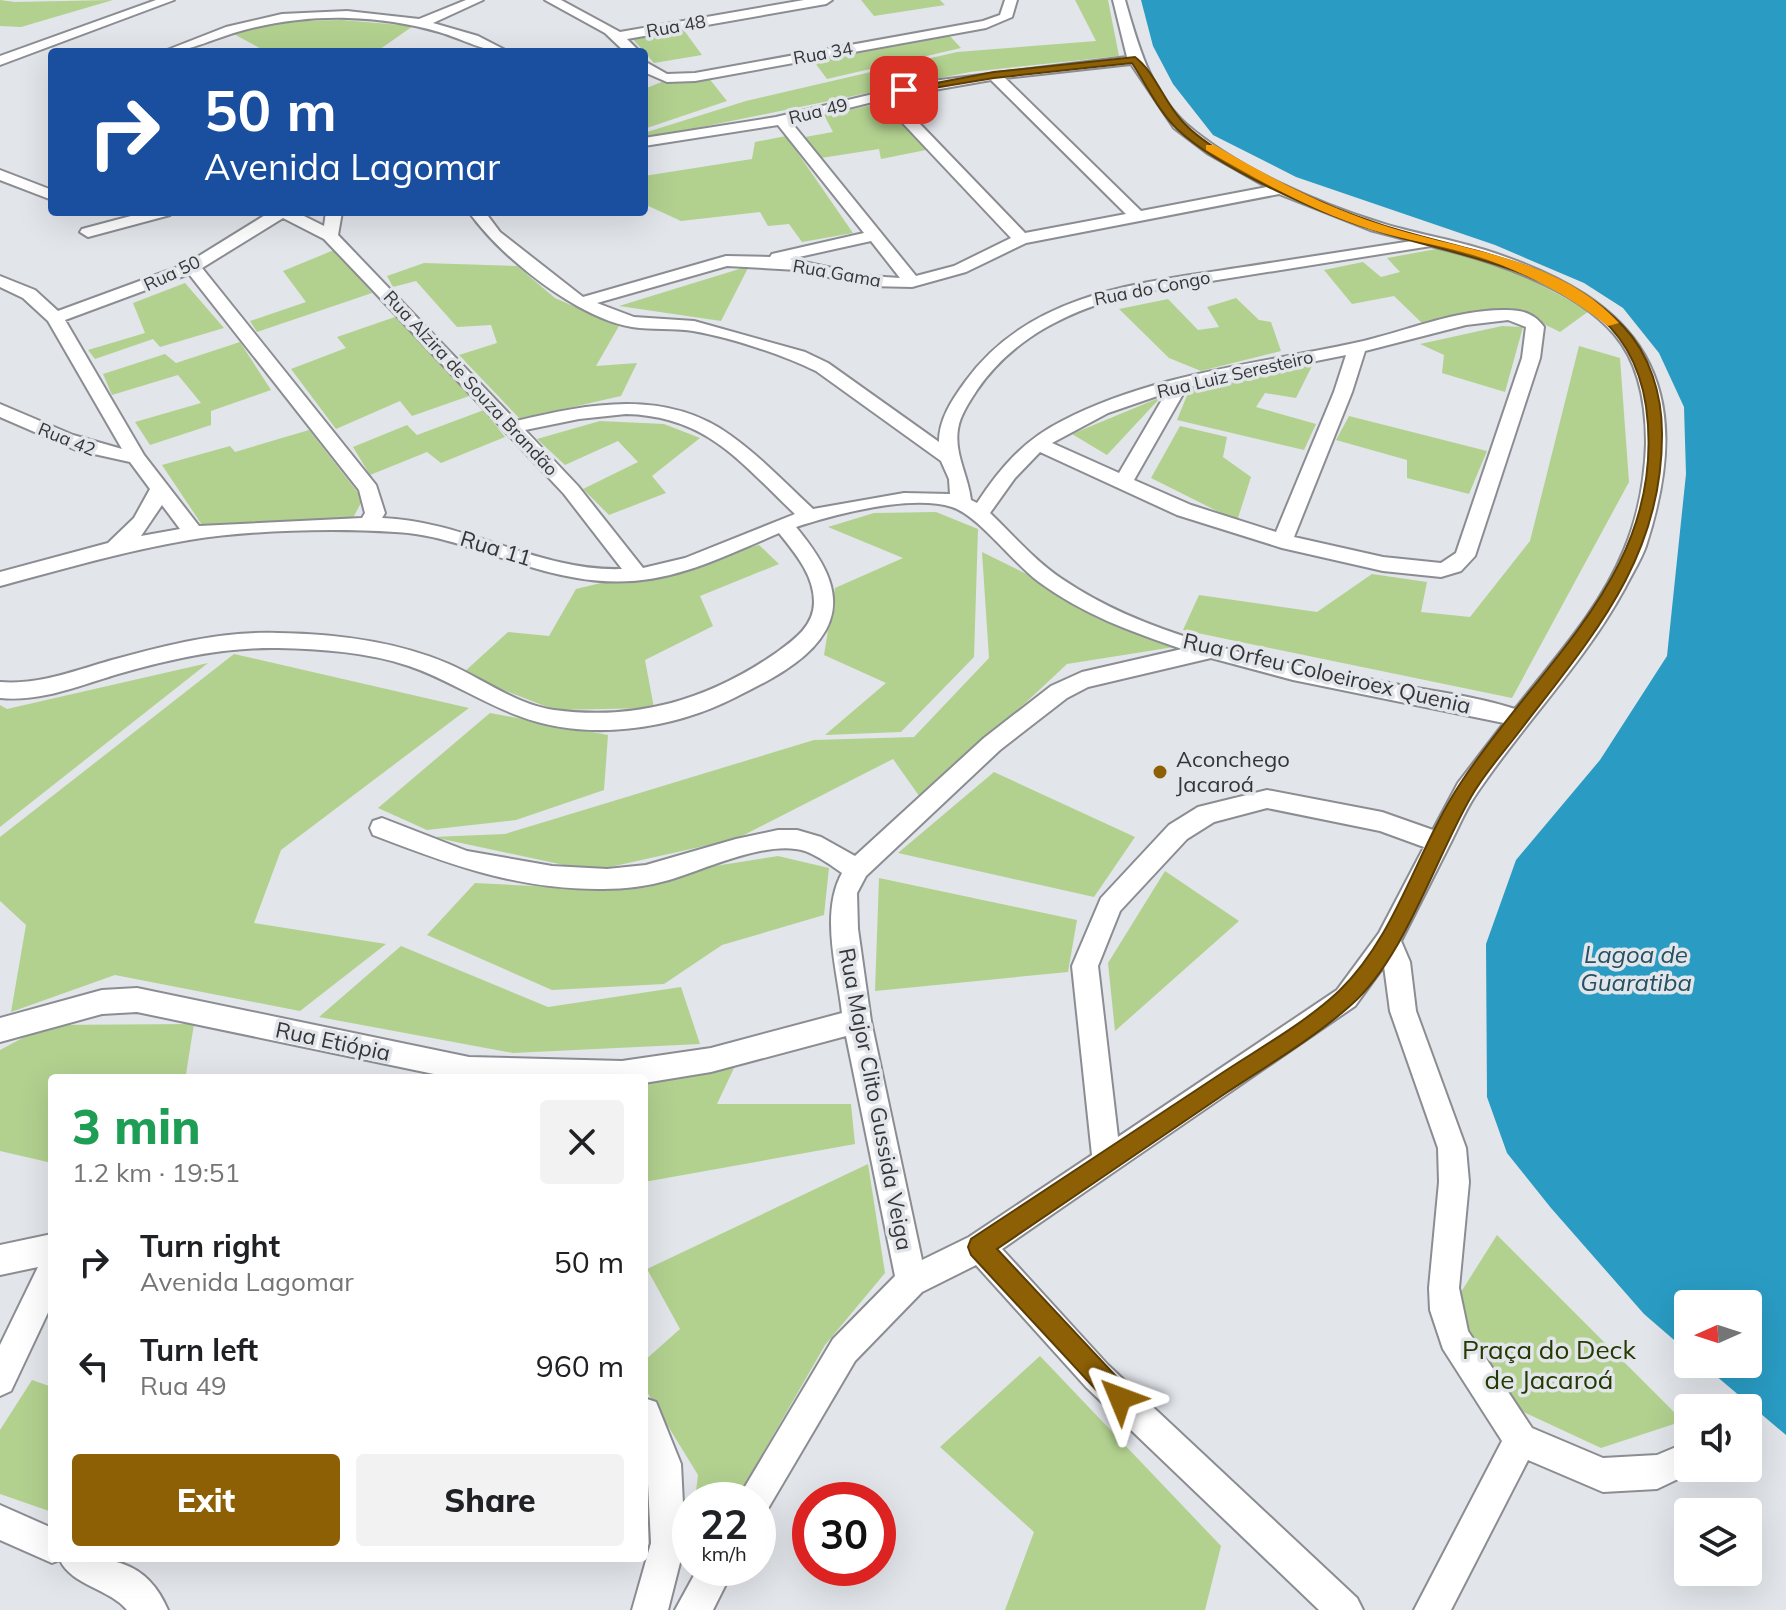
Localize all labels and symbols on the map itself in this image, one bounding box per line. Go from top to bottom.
street label: Rua 48 [644,9,708,43]
street label: Rua 34 [791,36,855,70]
pin [870,56,938,124]
street label: Rua 49 [786,93,850,129]
street label: Rua 50 [140,250,204,296]
street label: Rua Gama [791,254,883,292]
street label: Rua do Congo [1092,265,1212,311]
street label: Rua Alzira de Souza Brandão [379,285,563,481]
street label: Rua Luiz Seresteiro [1155,345,1315,403]
street label: Rua 42 [35,417,99,461]
street label: Rua 11 [457,524,535,572]
street label: Rua Orfeu Coloeiroex Quenia [1180,626,1474,720]
place label: Aconchego Jacaroá [1176,745,1290,798]
marker: Aconchego Jacaroá [1151,763,1169,781]
water label: Lagoa de Guaratiba [1580,939,1692,997]
street label: Rua Major Clito Gussida Veiga [833,945,919,1253]
street label: Rua Etiópia [273,1015,393,1067]
north arrow [1674,1290,1762,1378]
park label: Praça do Deck de Jacaroá [1462,1333,1636,1396]
position arrow [1078,1356,1162,1440]
speed limit sign: 30 [792,1482,896,1586]

